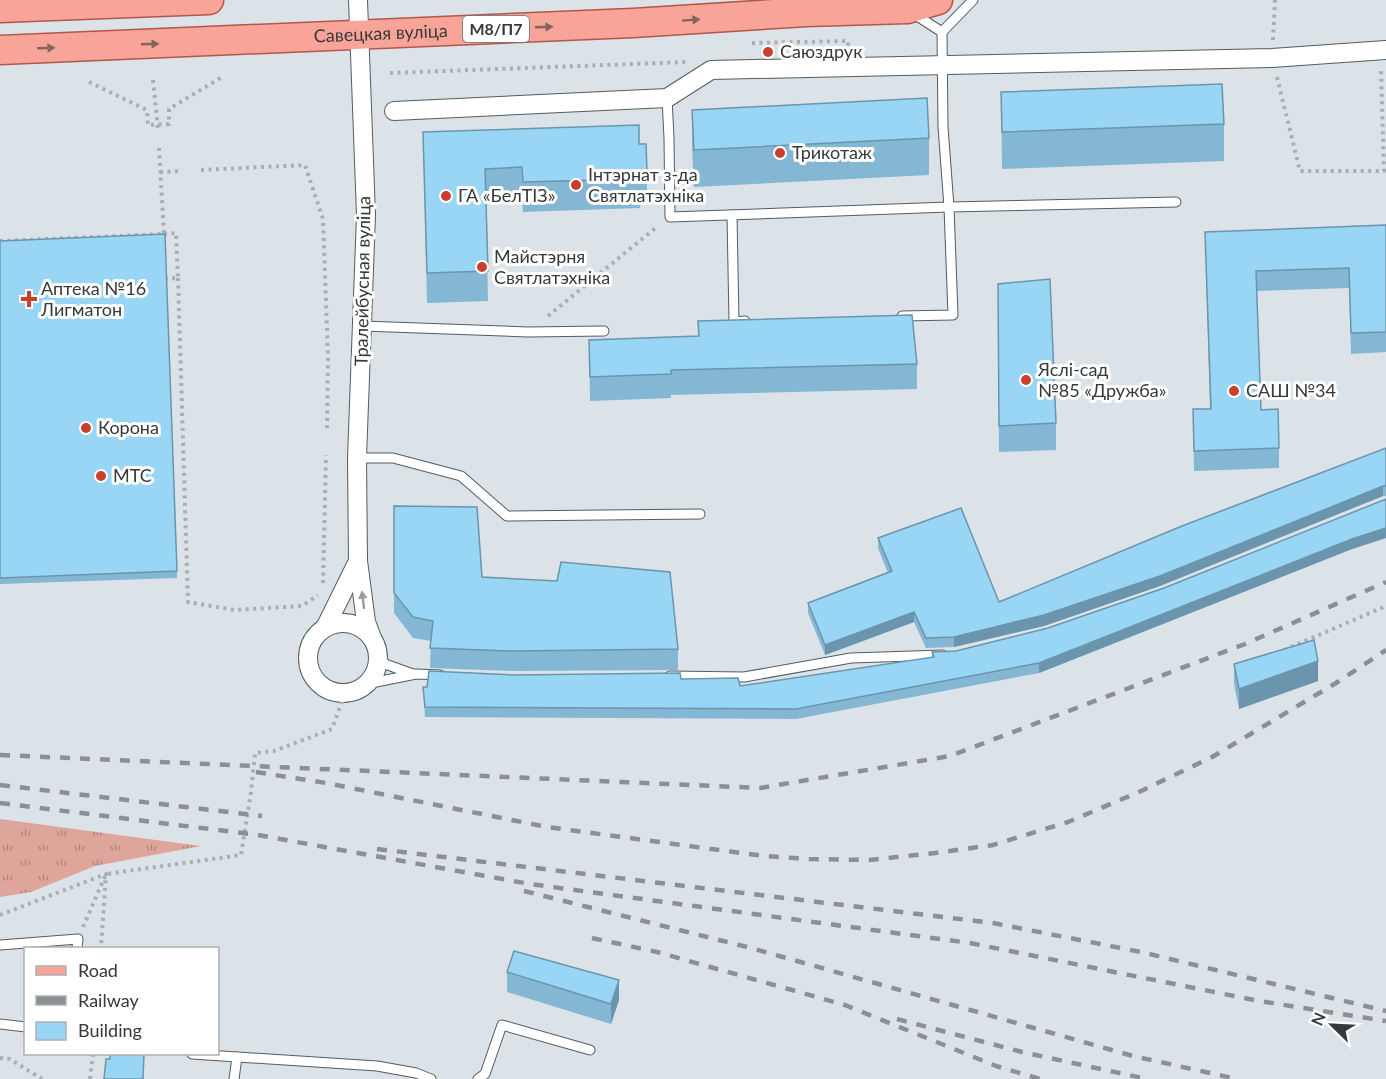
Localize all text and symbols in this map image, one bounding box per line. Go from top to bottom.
one-way arrow [682,15,701,24]
road number: М8/П7 [463,16,529,42]
street label: Савецкая вуліца [313,19,448,47]
one-way arrow [534,23,553,32]
one-way arrow [141,40,160,49]
place label: Саюздрук [780,40,863,62]
one-way arrow [36,44,55,53]
marker: Саюздрук [761,45,775,59]
place label: Трикотаж [792,141,872,163]
marker: Трикотаж [773,146,787,160]
place label: Інтэрнат з-да Святлатэхніка [588,163,704,206]
marker: Інтэрнат з-да Святлатэхніка [569,178,583,192]
place label: ГА «БелТІЗ» [458,184,555,206]
marker: ГА «БелТІЗ» [439,189,453,203]
street label: Тралейбусная вуліца [350,196,374,366]
place label: Майстэрня Святлатэхніка [494,245,610,288]
marker: Майстэрня Святлатэхніка [475,260,489,274]
place label: Аптека №16 Лигматон [40,277,146,320]
marker: Аптека №16 Лигматон [22,292,36,306]
place label: Яслі-сад №85 «Дружба» [1037,358,1166,401]
marker: Яслі-сад №85 «Дружба» [1019,373,1033,387]
place label: САШ №34 [1246,379,1336,401]
marker: САШ №34 [1227,384,1241,398]
place label: Корона [98,416,159,438]
marker: Корона [79,421,93,435]
place label: МТС [113,464,152,486]
marker: МТС [94,469,108,483]
one-way arrow [359,590,368,609]
legend [24,947,219,1055]
text: Road [78,959,118,981]
text: Railway [78,989,139,1011]
north arrow [1302,995,1362,1055]
text: N [1307,1009,1329,1028]
text: Building [78,1019,142,1041]

